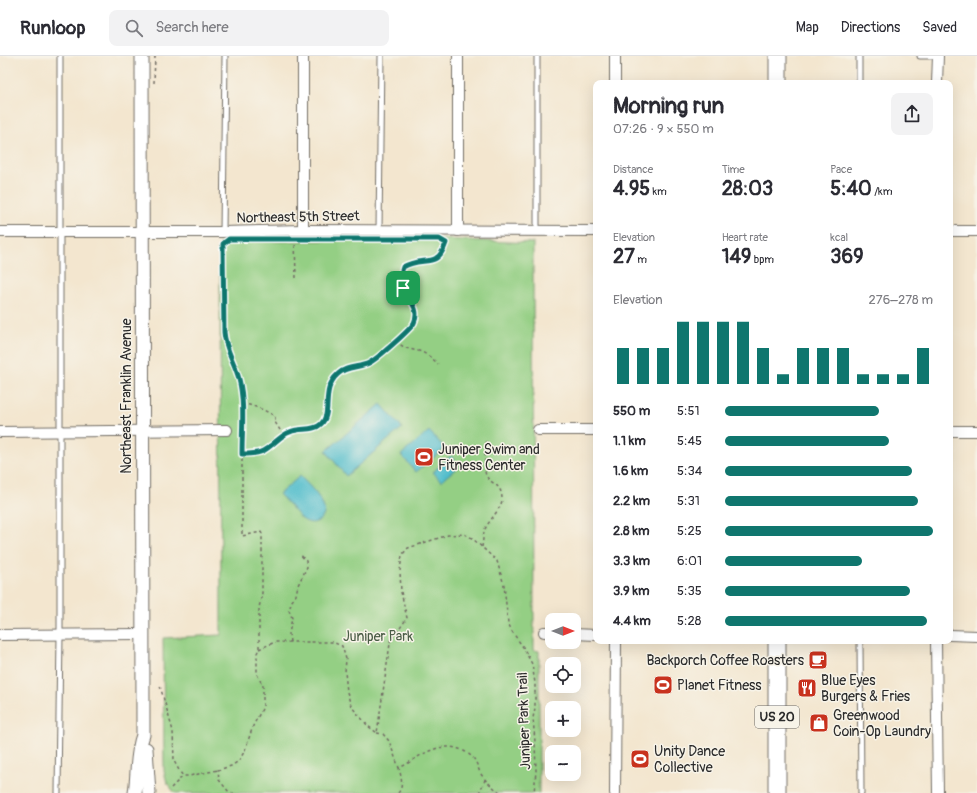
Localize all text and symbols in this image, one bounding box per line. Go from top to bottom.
search box [109,10,389,46]
text: Runloop [20,16,85,40]
icon: search [123,17,145,39]
text: Search here [155,18,229,37]
text: Map [796,19,819,36]
text: Directions [841,19,900,36]
text: Saved [922,19,957,36]
text: Morning run [613,92,724,120]
button: share [891,93,933,135]
text: 07:26 · 9 × 550 m [613,121,714,137]
text: Distance [613,163,653,176]
text: Time [722,163,745,176]
text: Pace [830,163,852,176]
text: 4.95 [613,176,650,201]
text: 28:03 [722,176,773,201]
text: 5:40 [830,176,872,201]
text: km [650,185,667,198]
text: /km [872,185,892,198]
street label: Northeast 5th Street [236,207,360,227]
text: Elevation [613,231,655,244]
text: Heart rate [722,231,768,244]
text: kcal [830,231,848,244]
text: 27 [613,244,635,269]
text: 149 [722,244,751,269]
text: 369 [830,244,863,269]
text: m [635,253,647,266]
text: bpm [751,253,774,266]
pin [386,271,420,305]
icon: arrive [392,277,414,299]
text: Elevation [613,292,663,308]
text: 276–278 m [869,292,933,308]
street label: Northeast Franklin Avenue [118,318,135,474]
text: 550 m [613,403,650,419]
text: 5:51 [677,403,700,419]
text: 1.1 km [613,433,646,449]
text: 5:45 [677,433,702,449]
place label: Juniper Swim and Fitness Center [438,441,540,474]
sports icon: Juniper Swim and Fitness Center [413,446,435,468]
text: 1.6 km [613,463,648,479]
text: 5:34 [677,463,702,479]
text: 2.2 km [613,493,650,509]
text: 5:31 [677,493,700,509]
text: 2.8 km [613,523,649,539]
text: 5:25 [677,523,702,539]
text: 3.3 km [613,553,650,569]
text: 6:01 [677,553,702,569]
text: 3.9 km [613,583,650,599]
text: 5:35 [677,583,702,599]
north arrow [545,613,581,649]
map controls [545,613,581,781]
text: 4.4 km [613,613,651,629]
text: 5:28 [677,613,701,629]
park label: Juniper Park [343,628,413,645]
cafe icon: Backporch Coffee Roasters [807,649,829,671]
place label: Backporch Coffee Roasters [646,652,805,669]
button: locate [545,657,581,693]
street label: Juniper Park Trail [514,672,534,770]
place label: Blue Eyes Burgers & Fries [821,672,911,705]
sports icon: Planet Fitness [652,674,674,696]
place label: Planet Fitness [677,677,762,694]
restaurant icon: Blue Eyes Burgers & Fries [796,677,818,699]
button: + [545,701,581,737]
road number: US 20 [755,706,799,728]
place label: Greenwood Coin-Op Laundry [833,707,931,740]
shop icon: Greenwood Coin-Op Laundry [808,712,830,734]
place label: Unity Dance Collective [654,743,725,776]
button: − [545,745,581,781]
sports icon: Unity Dance Collective [629,748,651,770]

